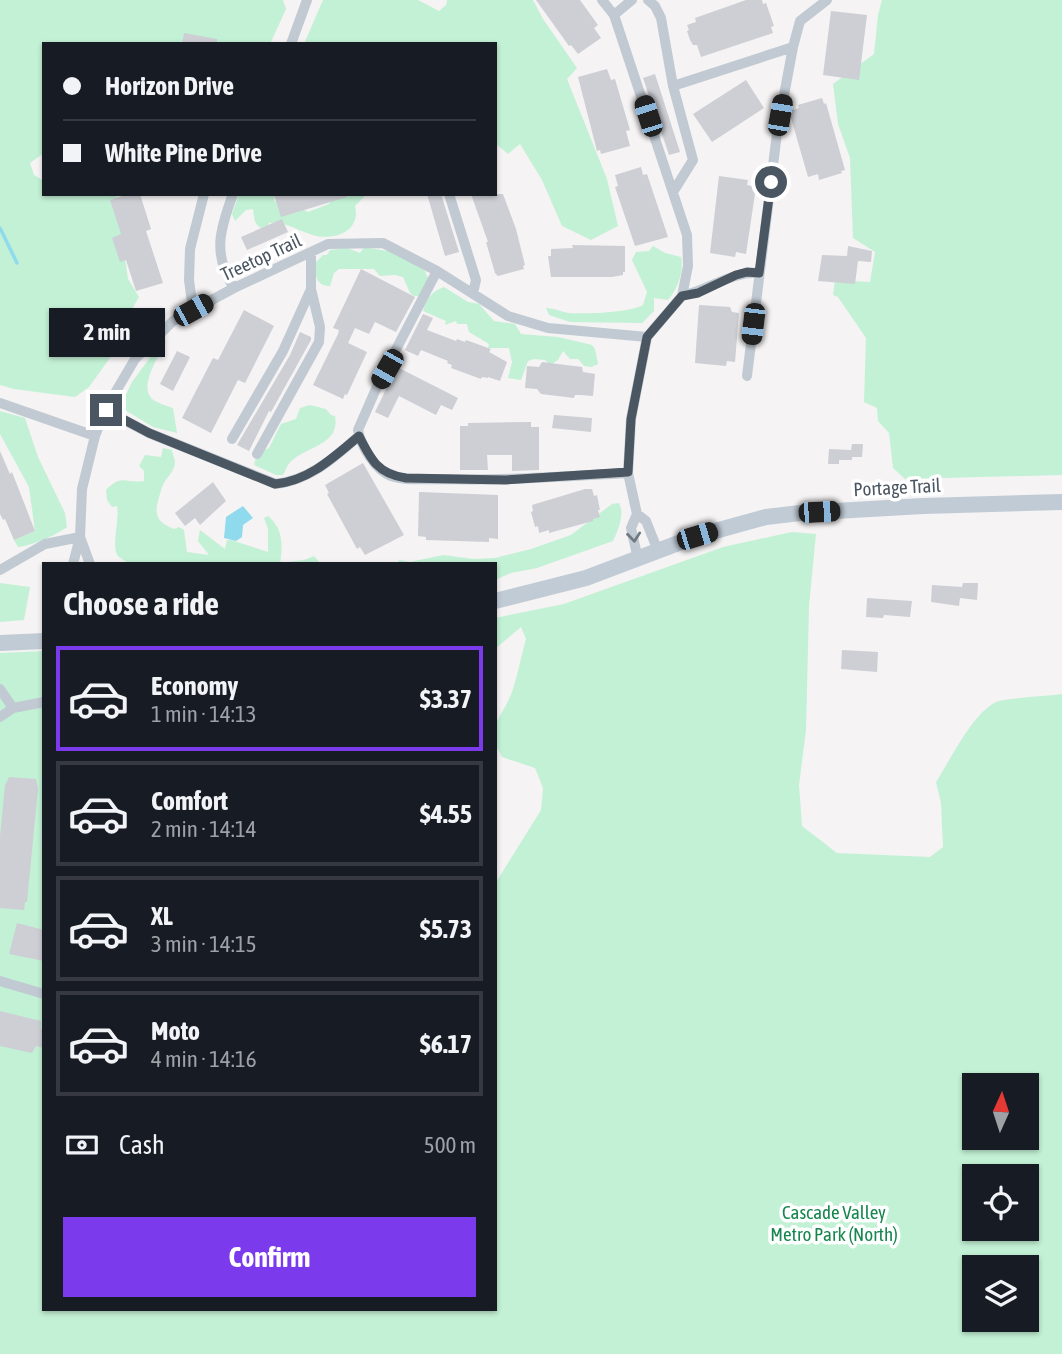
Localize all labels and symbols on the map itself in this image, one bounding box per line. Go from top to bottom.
car [767,92,794,138]
car [632,93,665,139]
route start [755,166,787,198]
street label: Treetop Trail [217,229,305,285]
car [170,291,217,329]
car [741,302,766,346]
callout: 2 min [48,308,164,358]
car [368,346,407,392]
route end [90,394,122,426]
street label: Portage Trail [853,474,941,500]
car [798,500,841,524]
car [674,520,721,552]
one-way arrow [626,531,641,542]
north arrow [962,1073,1040,1150]
park label: Cascade Valley Metro Park (North) [770,1201,898,1245]

